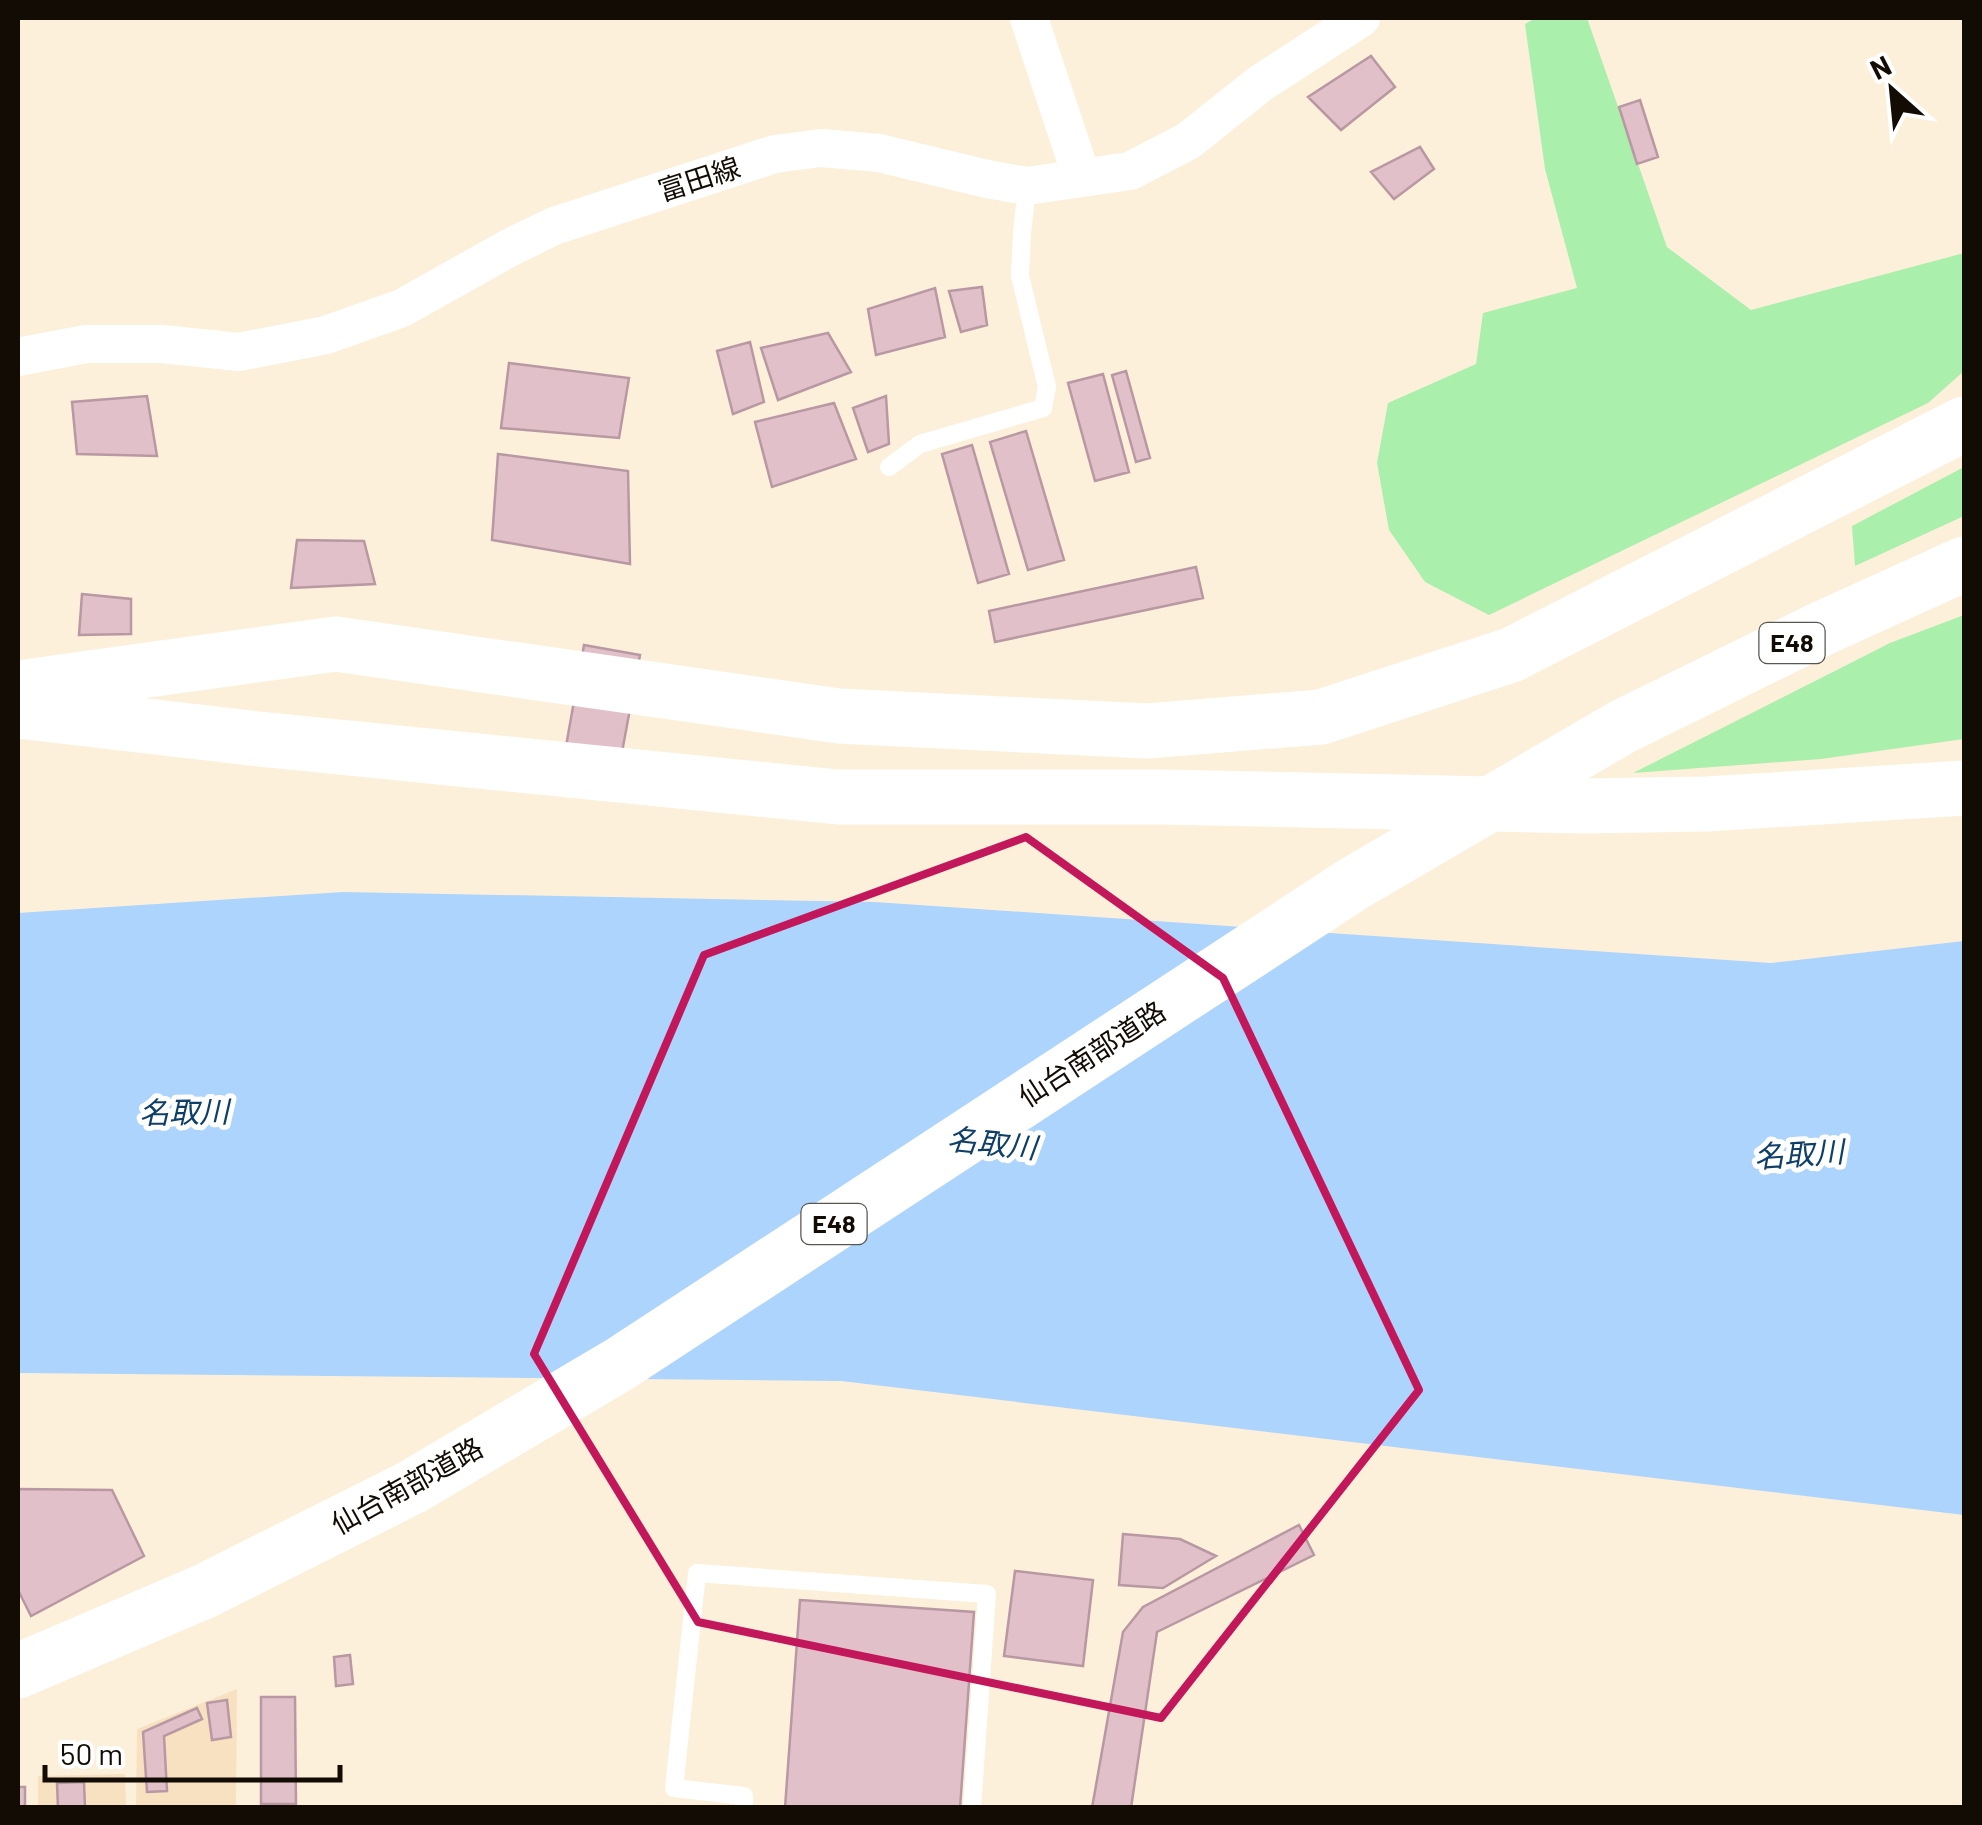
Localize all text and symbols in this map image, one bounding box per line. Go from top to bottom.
north arrow [1842,40,1942,140]
text: N [1864,47,1896,86]
street label: 富田線 [653,149,744,207]
road number: E48 [1760,623,1824,663]
street label: 仙台南部道路 [1012,993,1171,1113]
water label: 名取川 [139,1092,232,1130]
water label: 名取川 [946,1119,1042,1165]
water label: 名取川 [1753,1132,1848,1174]
road number: E48 [802,1204,866,1244]
street label: 仙台南部道路 [325,1430,488,1541]
scale bar [45,1720,340,1782]
text: 50 m [60,1735,123,1771]

